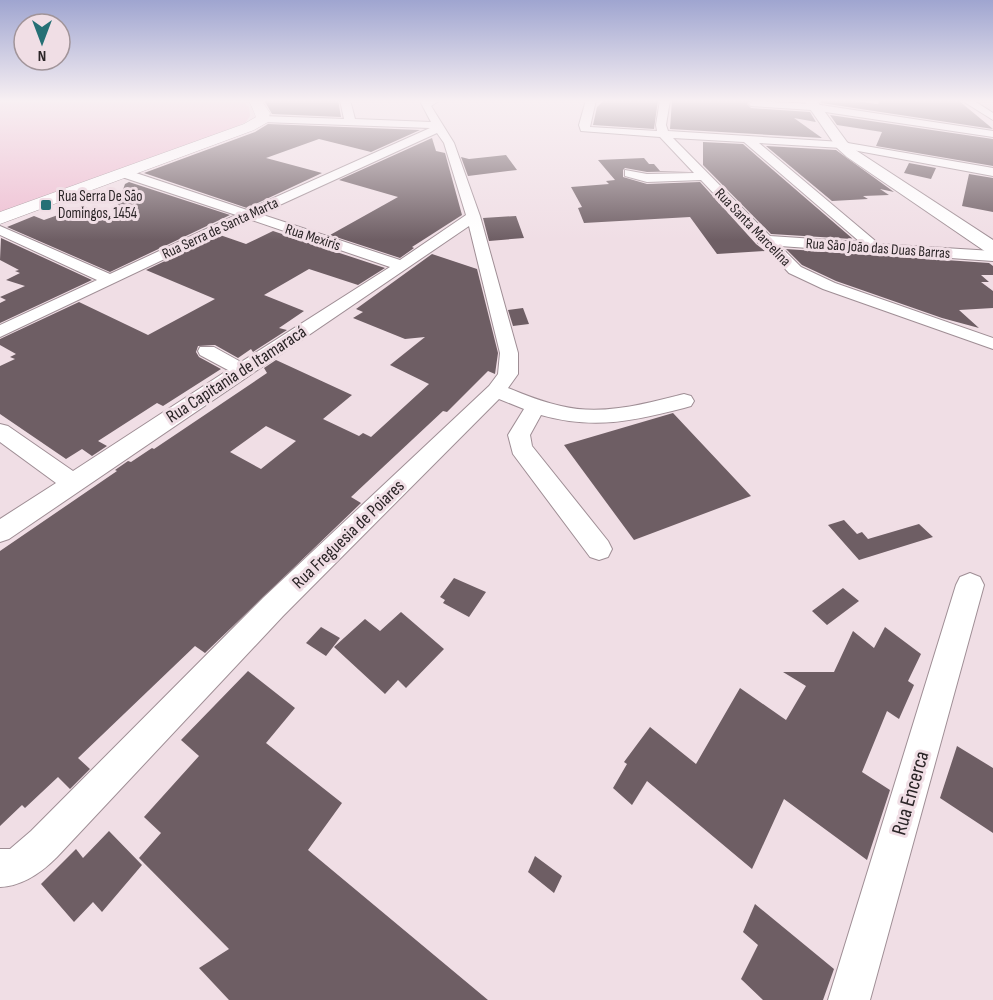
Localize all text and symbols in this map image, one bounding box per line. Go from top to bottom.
north arrow [12,12,72,72]
text: N [38,46,46,65]
street label: Rua Santa Marcelina [711,184,795,271]
place label: Rua Serra De São Domingos, 1454 [58,187,143,223]
street label: Rua Serra de Santa Marta [159,193,281,264]
marker: Rua Serra De São Domingos, 1454 [39,198,53,212]
street label: Rua Mexiris [283,220,343,255]
street label: Rua São João das Duas Barras [805,234,951,263]
street label: Rua Capitania de Itamaracá [162,321,310,428]
street label: Rua Freguesia de Poiares [288,476,409,593]
street label: Rua Encerca [887,748,934,838]

